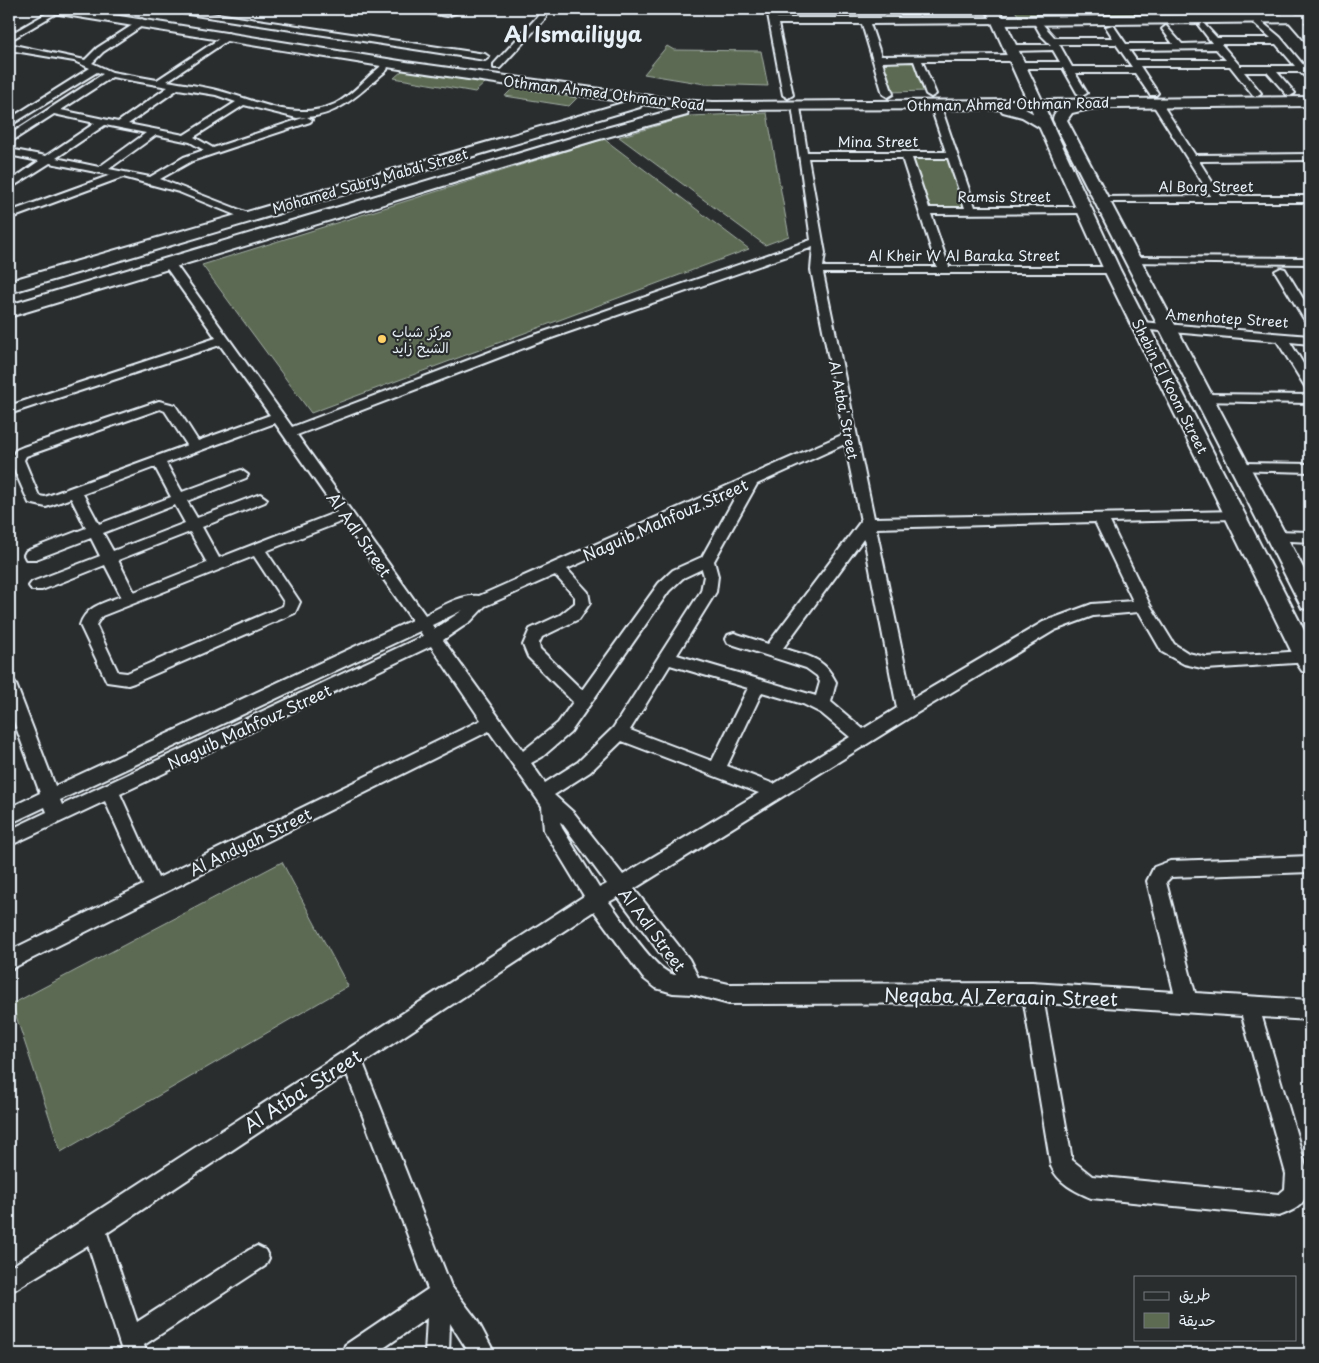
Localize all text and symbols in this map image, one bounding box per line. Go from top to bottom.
district label: Al Ismailiyya [504,17,642,49]
street label: Othman Ahmed Othman Road [502,70,706,116]
street label: Othman Ahmed Othman Road [906,92,1110,116]
street label: Mina Street [838,131,918,152]
street label: Mohamed Sabry Mabdi Street [270,143,471,219]
street label: Al Borg Street [1159,176,1254,197]
street label: Ramsis Street [957,186,1051,207]
street label: Al Kheir W Al Baraka Street [868,245,1060,266]
street label: Amenhotep Street [1165,303,1289,333]
street label: Shebin El Koom Street [1127,315,1213,458]
place label: مركز شباب الشيخ زايد [392,321,452,358]
marker: مركز شباب الشيخ زايد [376,333,388,345]
street label: Al Atba' Street [824,359,864,461]
street label: Naguib Mahfouz Street [579,472,752,566]
street label: Al Adl Street [322,487,398,581]
street label: Naguib Mahfouz Street [163,677,335,775]
street label: Al Andyah Street [185,801,316,881]
street label: Al Adl Street [614,882,692,976]
street label: Neqaba Al Zeraain Street [884,980,1118,1012]
street label: Al Atba' Street [237,1041,367,1139]
legend [1134,1276,1296,1340]
text: طريق [1179,1282,1211,1305]
text: حديقة [1179,1308,1216,1331]

